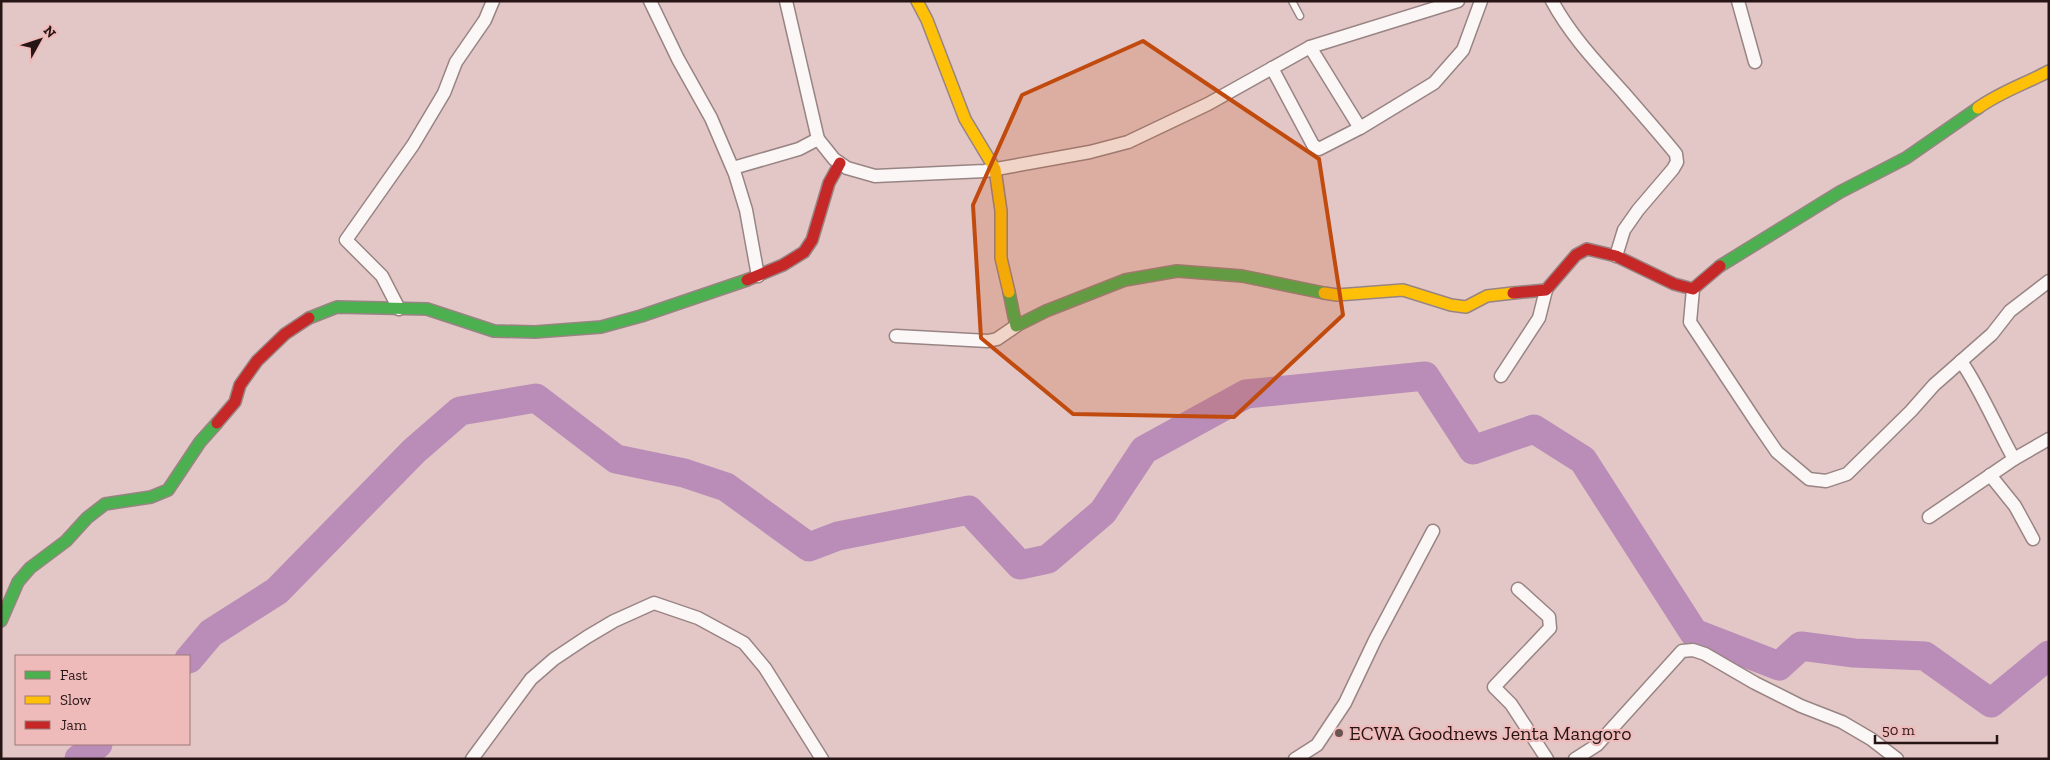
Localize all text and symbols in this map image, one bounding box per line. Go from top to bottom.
north arrow [15,15,65,65]
text: N [40,22,60,42]
legend [15,655,190,745]
text: Fast [60,666,88,684]
text: Slow [60,691,92,709]
scale bar [1875,712,1998,744]
text: Jam [60,716,87,734]
place label: ECWA Goodnews Jenta Mangoro [1349,721,1632,745]
text: 50 m [1882,721,1915,739]
marker: ECWA Goodnews Jenta Mangoro [1333,727,1345,739]

